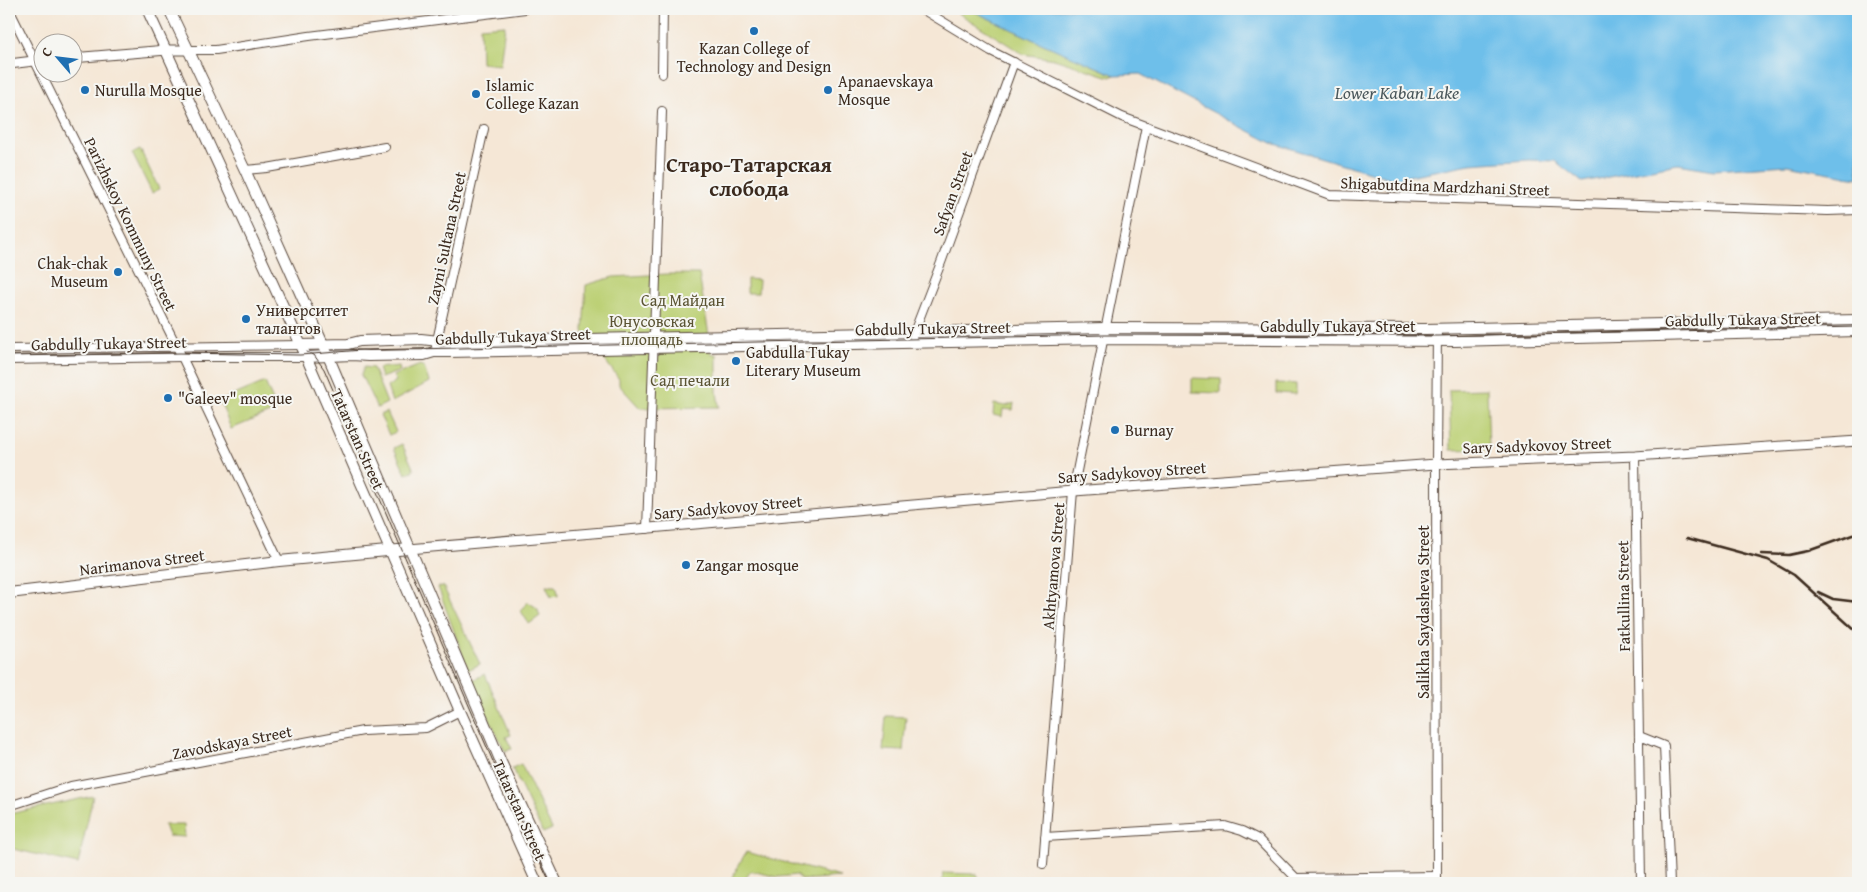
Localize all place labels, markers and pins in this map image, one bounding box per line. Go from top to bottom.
marker: Kazan College of Technology and Design [748,25,760,37]
place label: Kazan College of Technology and Design [677,36,831,78]
place label: Apanaevskaya Mosque [838,69,934,111]
place label: Islamic College Kazan [486,73,579,115]
place label: Nurulla Mosque [95,78,202,102]
marker: Nurulla Mosque [79,84,91,96]
marker: Apanaevskaya Mosque [822,84,834,96]
marker: Islamic College Kazan [470,88,482,100]
place label: Chak-chak Museum [38,251,109,293]
marker: Chak-chak Museum [112,266,124,278]
place label: Университет талантов [256,298,348,340]
marker: Университет талантов [240,313,252,325]
place label: Gabdulla Tukay Literary Museum [746,340,861,382]
marker: Gabdulla Tukay Literary Museum [730,355,742,367]
place label: "Galeev" mosque [178,386,292,410]
marker: "Galeev" mosque [162,392,174,404]
place label: Burnay [1125,418,1174,442]
marker: Burnay [1109,424,1121,436]
place label: Zangar mosque [696,553,799,577]
marker: Zangar mosque [680,559,692,571]

